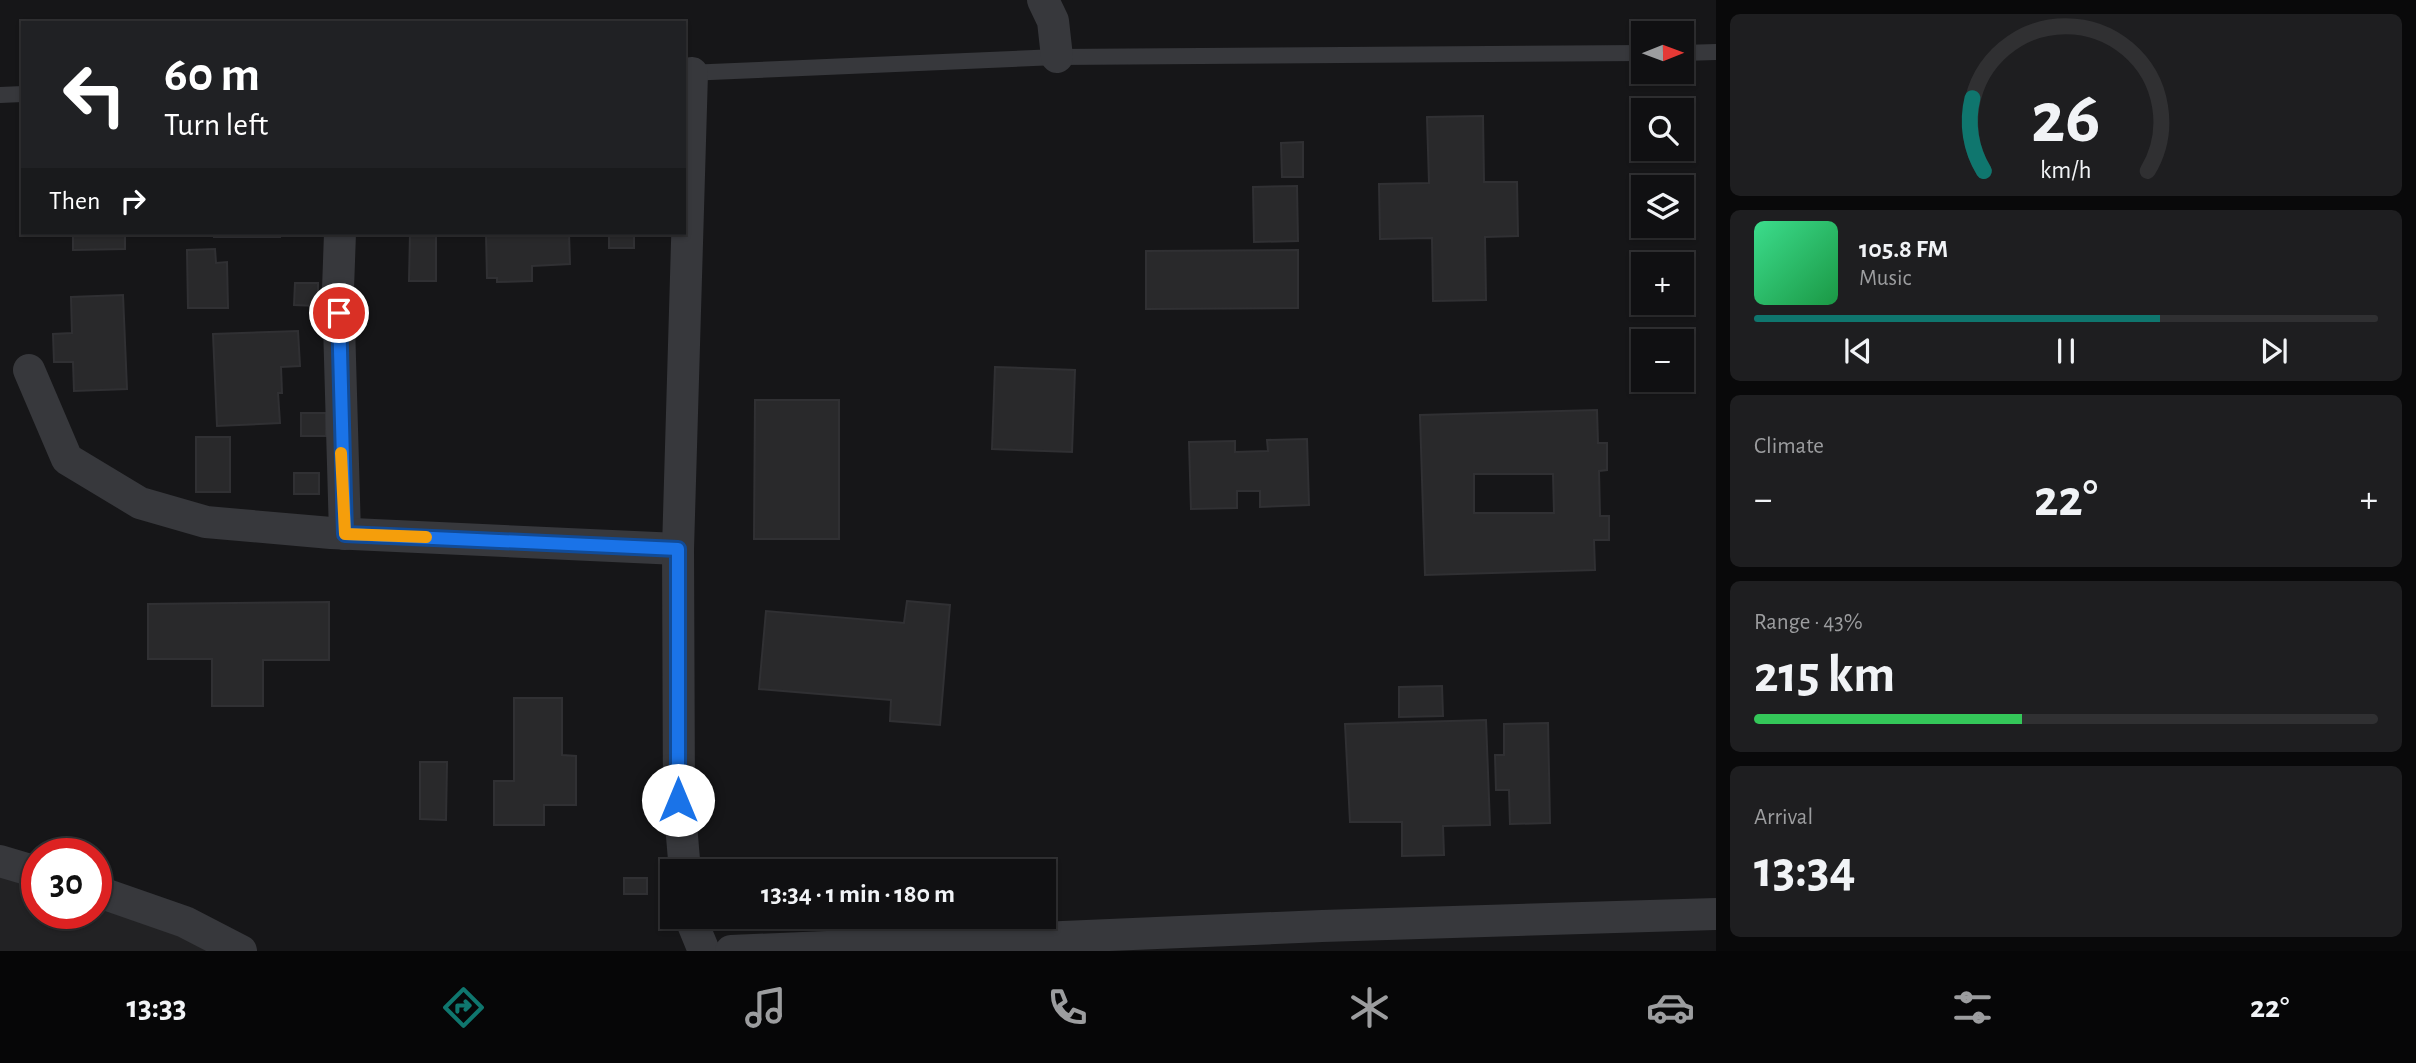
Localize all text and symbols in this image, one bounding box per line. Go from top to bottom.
north arrow [1631,21,1694,84]
map controls [1631,21,1694,392]
icon: left [49,49,140,140]
text: 60 m [164,51,260,100]
text: 26 [2031,83,2101,156]
button: search [1631,98,1694,161]
text: Turn left [164,109,268,141]
text: km/h [2040,158,2092,183]
button: layers [1631,175,1694,238]
icon: right [114,182,152,220]
text: Then [49,188,100,214]
text: 105.8 FM [1859,236,1948,262]
button: + [1631,252,1694,315]
text: Music [1859,267,1911,290]
pin [309,283,369,343]
icon: arrive [320,294,358,332]
button: − [1631,329,1694,392]
icon: previous [1839,332,1877,370]
icon: pause [2047,332,2085,370]
icon: next [2255,332,2293,370]
text: Climate [1754,435,1824,458]
text: 22° [2034,473,2098,525]
text: − [1754,481,1772,519]
text: + [2360,481,2378,519]
text: Range · 43% [1754,611,1863,634]
text: 215 km [1754,649,1895,701]
position arrow [641,763,715,837]
text: Arrival [1754,806,1813,829]
speed limit sign: 30 [21,838,112,929]
text: 13:34 [1754,844,1856,896]
text: 13:34 · 1 min · 180 m [761,881,955,907]
icon: directions [439,983,488,1032]
icon: music [741,983,790,1032]
icon: phone [1043,983,1092,1032]
icon: climate [1345,983,1394,1032]
icon: car [1646,983,1695,1032]
icon: filters [1948,983,1997,1032]
text: 13:33 [126,991,187,1023]
text: 22° [2250,991,2290,1023]

